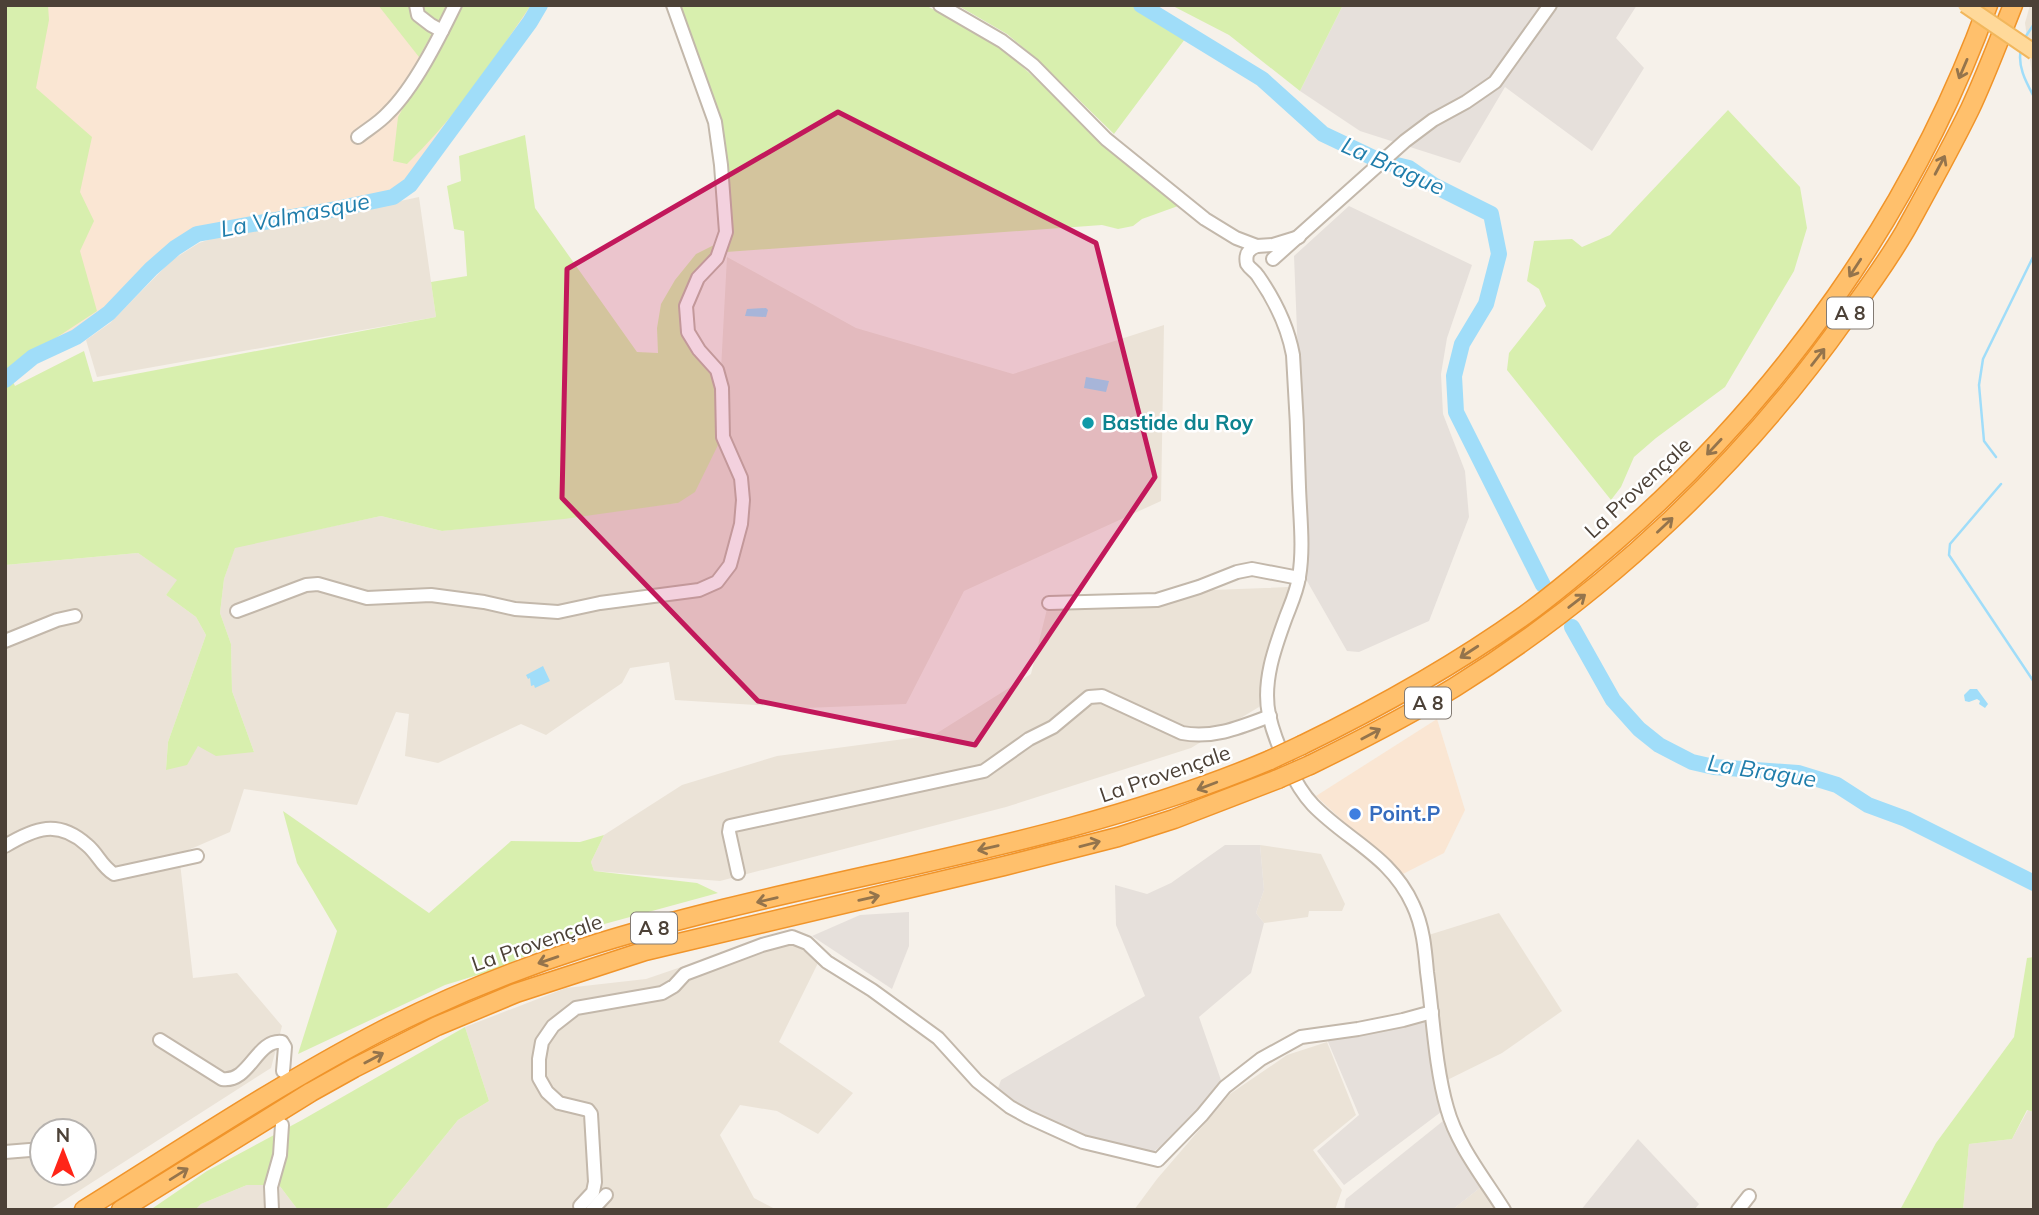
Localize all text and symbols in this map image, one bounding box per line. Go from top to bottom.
one-way arrow [1956,57,1969,79]
water label: La Brague [1337,130,1449,201]
one-way arrow [1933,156,1947,176]
water label: La Valmasque [218,186,372,243]
one-way arrow [1847,258,1861,278]
road number: A 8 [1827,298,1873,328]
one-way arrow [1810,348,1825,366]
place label: Bastide du Roy [1102,409,1254,435]
marker: Bastide du Roy [1080,415,1096,431]
street label: La Provençale [1579,431,1696,543]
one-way arrow [1706,438,1723,455]
one-way arrow [1656,517,1674,533]
one-way arrow [1567,593,1586,608]
one-way arrow [1460,645,1480,659]
road number: A 8 [1405,688,1451,718]
one-way arrow [1360,727,1380,741]
street label: La Provençale [1096,739,1233,808]
water label: La Brague [1706,748,1819,793]
one-way arrow [1196,780,1218,793]
place label: Point.P [1369,800,1441,826]
marker: Point.P [1347,806,1363,822]
one-way arrow [1078,837,1101,850]
one-way arrow [977,842,1000,855]
one-way arrow [857,890,880,904]
one-way arrow [756,894,779,907]
street label: La Provençale [468,908,605,977]
road number: A 8 [631,912,677,944]
one-way arrow [537,955,559,967]
one-way arrow [364,1050,384,1064]
north arrow [28,1117,98,1187]
text: N [56,1123,70,1147]
one-way arrow [168,1166,188,1180]

